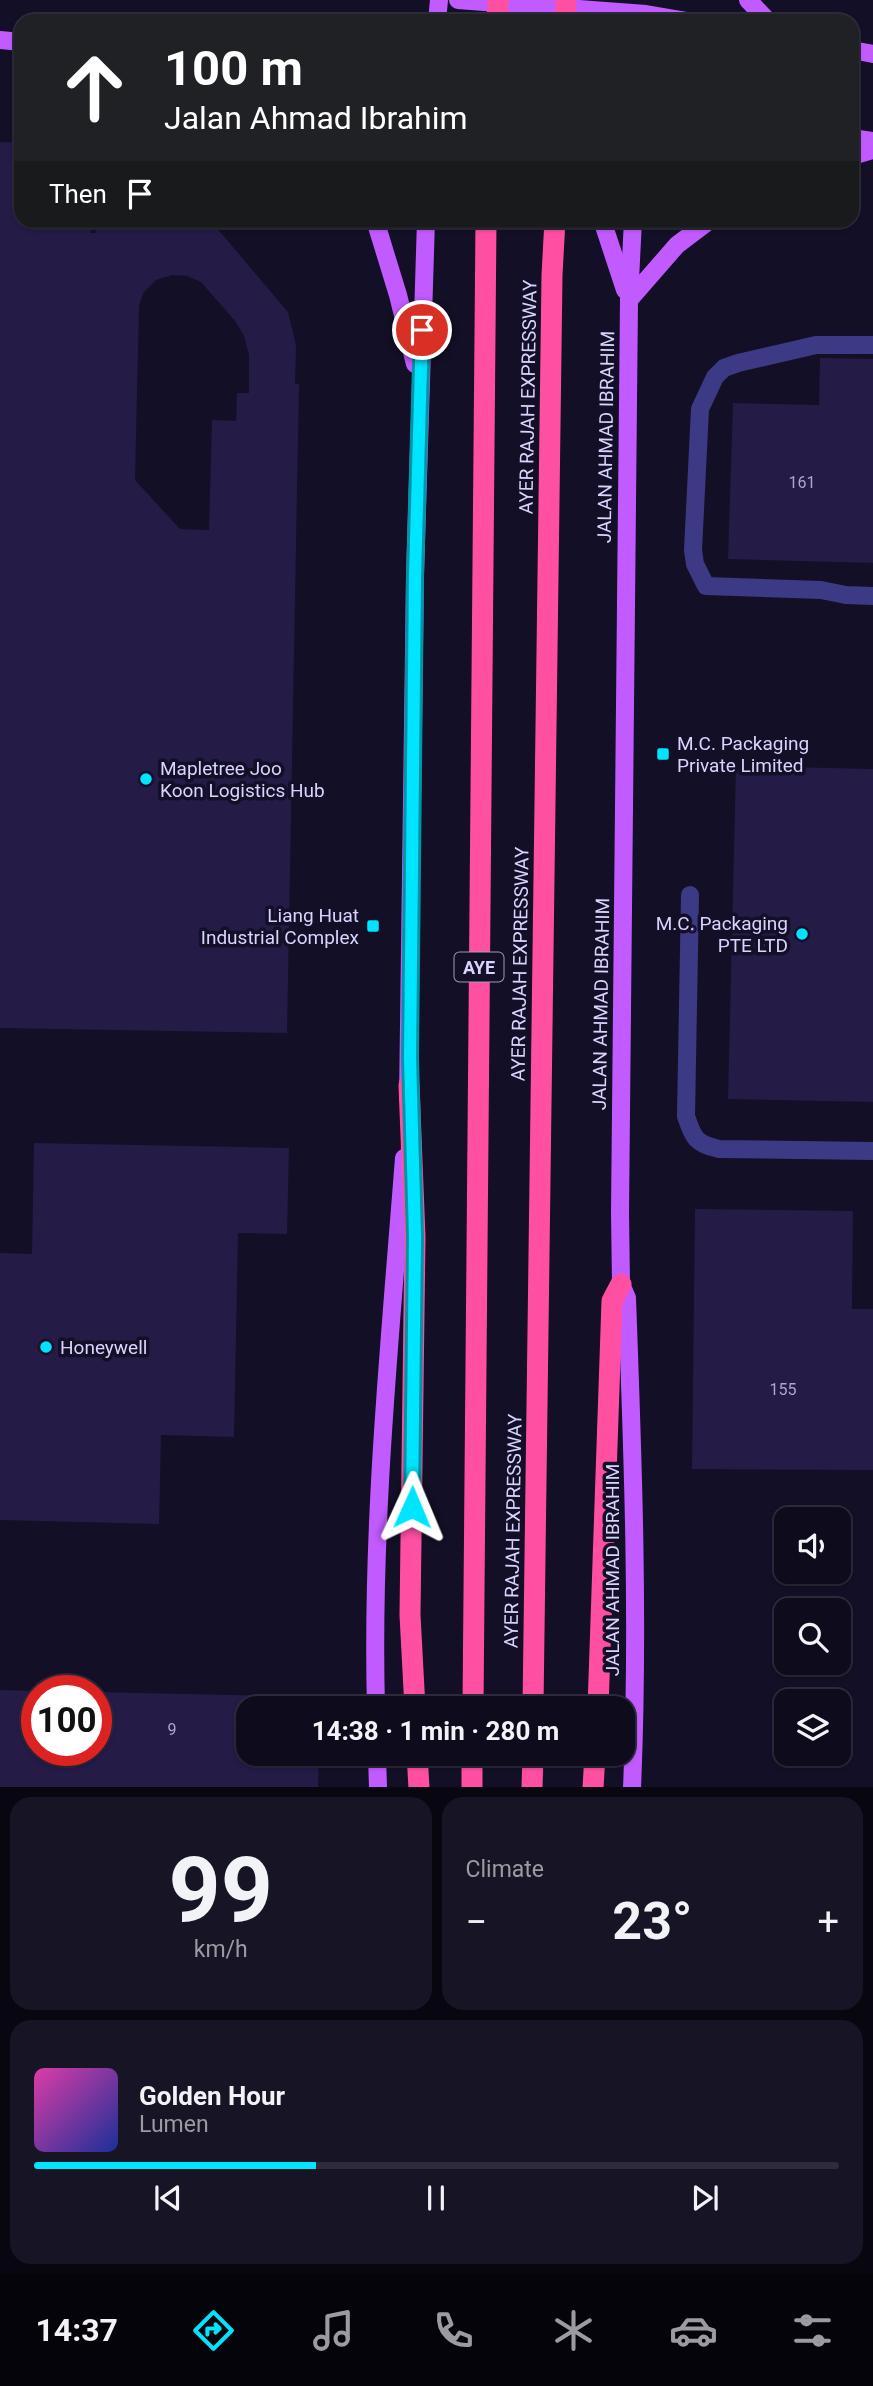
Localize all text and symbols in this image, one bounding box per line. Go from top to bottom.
text: 100 m [164,40,303,97]
icon: ahead [49,42,140,133]
text: Jalan Ahmad Ibrahim [164,99,468,137]
icon: arrive [121,175,159,213]
text: Then [49,179,107,209]
street label: AYER RAJAH EXPRESSWAY [514,279,542,514]
pin [392,300,452,360]
icon: arrive [403,311,441,349]
street label: JALAN AHMAD IBRAHIM [593,331,619,543]
house number: 161 [789,473,815,492]
place label: M.C. Packaging Private Limited [677,732,809,777]
marker: M.C. Packaging Private Limited [655,746,671,762]
place label: Mapletree Joo Koon Logistics Hub [160,757,325,802]
marker: Mapletree Joo Koon Logistics Hub [138,771,154,787]
street label: AYER RAJAH EXPRESSWAY [506,846,534,1081]
street label: JALAN AHMAD IBRAHIM [588,898,614,1110]
place label: Liang Huat Industrial Complex [201,904,360,949]
place label: M.C. Packaging PTE LTD [656,912,788,957]
marker: Liang Huat Industrial Complex [365,918,381,934]
marker: M.C. Packaging PTE LTD [794,926,810,942]
road number: AYE [454,952,504,982]
place label: Honeywell [60,1336,147,1359]
marker: Honeywell [38,1339,54,1355]
house number: 155 [770,1380,796,1399]
street label: AYER RAJAH EXPRESSWAY [499,1413,527,1648]
street label: JALAN AHMAD IBRAHIM [601,1464,624,1676]
position arrow [375,1470,449,1544]
map controls [774,1507,851,1766]
button: sound [774,1507,851,1584]
button: search [774,1598,851,1675]
speed limit sign: 100 [21,1675,112,1766]
button: layers [774,1689,851,1766]
text: 14:38 · 1 min · 280 m [312,1716,559,1746]
house number: 9 [168,1720,177,1739]
text: 99 [169,1837,273,1943]
text: Climate [466,1856,544,1883]
text: 23° [612,1891,692,1952]
text: − [466,1900,487,1944]
text: + [817,1900,839,1944]
text: km/h [194,1936,248,1963]
text: Golden Hour [139,2081,285,2111]
text: Lumen [139,2111,209,2138]
icon: previous [149,2179,187,2217]
icon: pause [417,2179,455,2217]
icon: next [686,2179,724,2217]
icon: directions [189,2306,238,2355]
icon: music [309,2306,358,2355]
icon: phone [429,2306,478,2355]
icon: climate [549,2306,598,2355]
icon: car [669,2306,718,2355]
icon: filters [788,2306,837,2355]
text: 14:37 [35,2311,118,2349]

